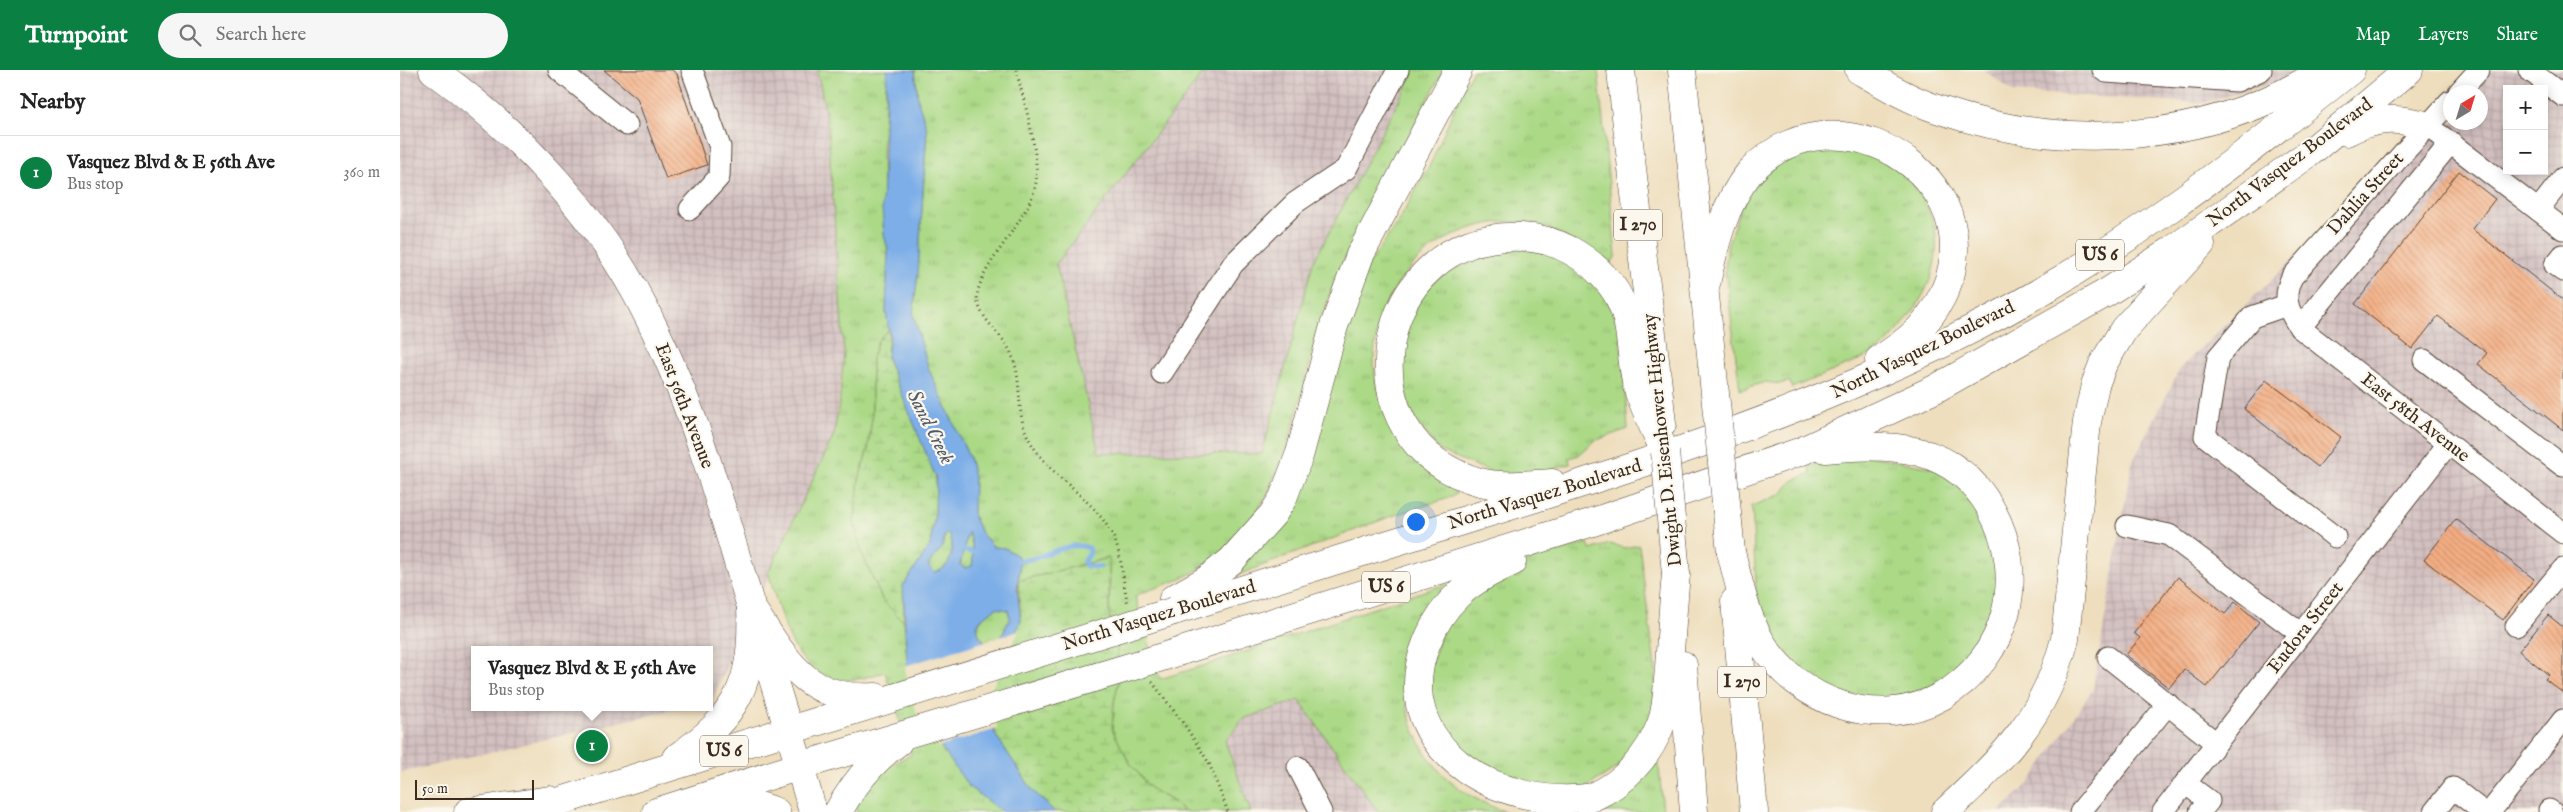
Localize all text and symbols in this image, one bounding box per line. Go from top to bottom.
search box [158,13,508,58]
text: Turnpoint [25,20,128,51]
icon: search [176,21,204,49]
text: Search here [216,23,306,47]
text: Map [2356,24,2390,47]
text: Layers [2418,24,2469,47]
text: Share [2497,24,2538,47]
north arrow [2443,85,2488,130]
map controls [2503,85,2548,175]
button: + [2503,85,2548,130]
text: Nearby [20,89,85,116]
street label: North Vasquez Boulevard [2203,92,2378,233]
button: − [2503,130,2548,175]
street label: Dahlia Street [2322,147,2410,240]
text: Vasquez Blvd & E 56th Ave [67,151,275,175]
text: 1 [33,163,39,183]
text: 360 m [344,163,380,183]
text: Bus stop [67,175,123,195]
road number: I 270 [1614,210,1662,240]
road number: US 6 [2076,240,2124,270]
street label: North Vasquez Boulevard [1827,295,2019,405]
street label: Dwight D. Eisenhower Highway [1638,312,1688,568]
street label: East 56th Avenue [649,340,719,472]
street label: East 58th Avenue [2356,368,2475,468]
water label: Sand Creek [901,386,959,468]
street label: North Vasquez Boulevard [1445,454,1645,536]
your location [1403,509,1429,535]
road number: US 6 [1362,572,1410,602]
street label: North Vasquez Boulevard [1059,575,1259,657]
street label: Eudora Street [2263,577,2350,679]
popup [471,646,713,711]
text: Vasquez Blvd & E 56th Ave [488,657,696,681]
road number: I 270 [1718,666,1766,698]
text: Bus stop [488,681,544,701]
pin: 1 [576,727,608,765]
road number: US 6 [700,736,748,766]
scale bar [415,777,534,800]
text: 50 m [422,780,448,798]

